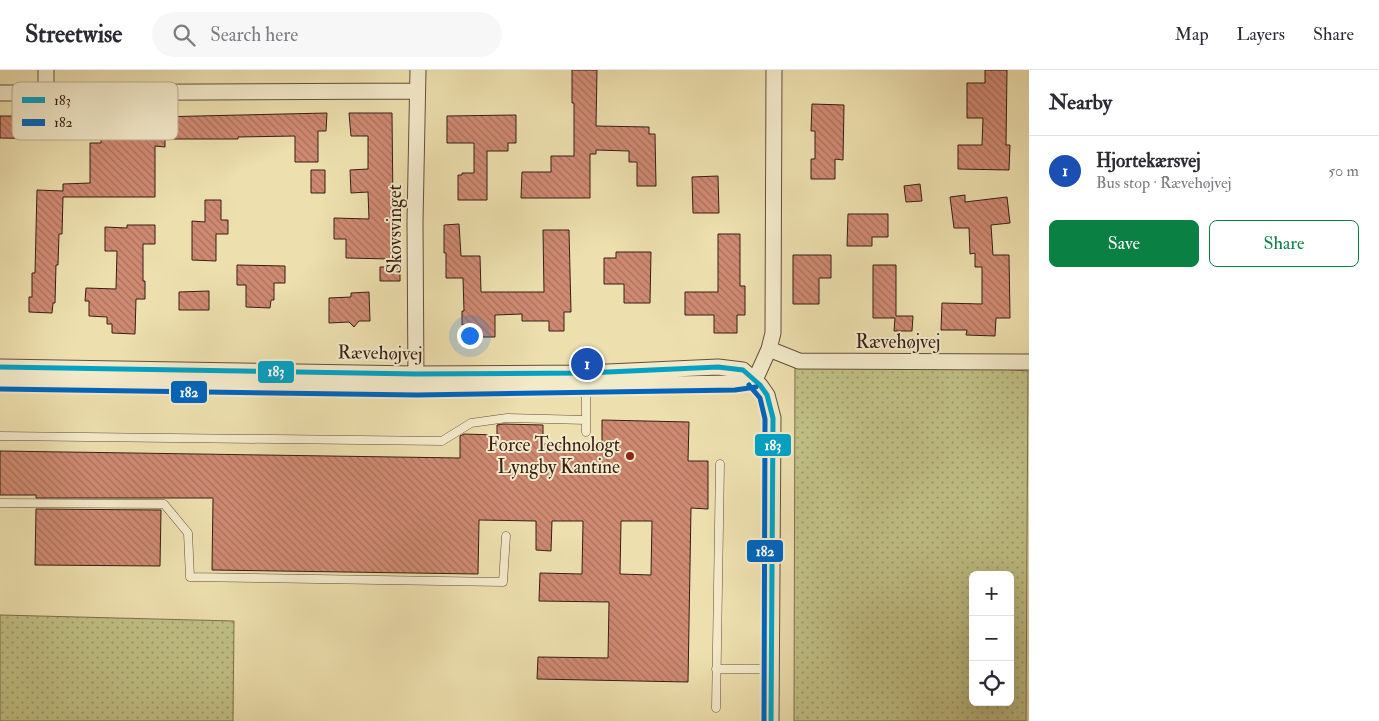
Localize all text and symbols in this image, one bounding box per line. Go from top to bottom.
search box [152,12,502,57]
text: Streetwise [25,19,122,50]
icon: search [170,21,198,49]
text: Search here [210,23,298,47]
text: Map [1175,23,1209,46]
text: Layers [1237,23,1285,46]
text: Share [1313,23,1354,46]
legend [12,82,178,140]
text: Nearby [1049,89,1112,116]
text: 183 [54,92,71,109]
text: 182 [54,114,73,131]
text: Hjortekærsvej [1096,149,1201,173]
text: 1 [1062,161,1068,181]
text: 50 m [1328,161,1359,181]
text: Bus stop · Rævehøjvej [1096,173,1231,193]
street label: Skovsvinget [383,184,407,274]
button: Save [1049,220,1199,267]
button: Share [1209,220,1359,267]
your location [457,323,483,349]
street label: Rævehøjvej [856,330,940,354]
street label: Rævehøjvej [337,340,423,366]
pin: 1 [571,345,603,383]
line badge: 183 [257,360,295,384]
text: 183 [268,363,284,380]
line badge: 182 [170,380,208,404]
text: 182 [180,384,198,401]
place label: Force Technologt Lyngby Kantine [487,433,620,479]
line badge: 183 [754,433,792,457]
text: 183 [765,437,781,454]
marker: Force Technologt Lyngby Kantine [624,450,636,462]
line badge: 182 [746,539,784,563]
text: 182 [756,543,774,560]
map controls [969,571,1014,706]
button: + [969,571,1014,616]
button: − [969,616,1014,661]
button: locate [969,661,1014,706]

